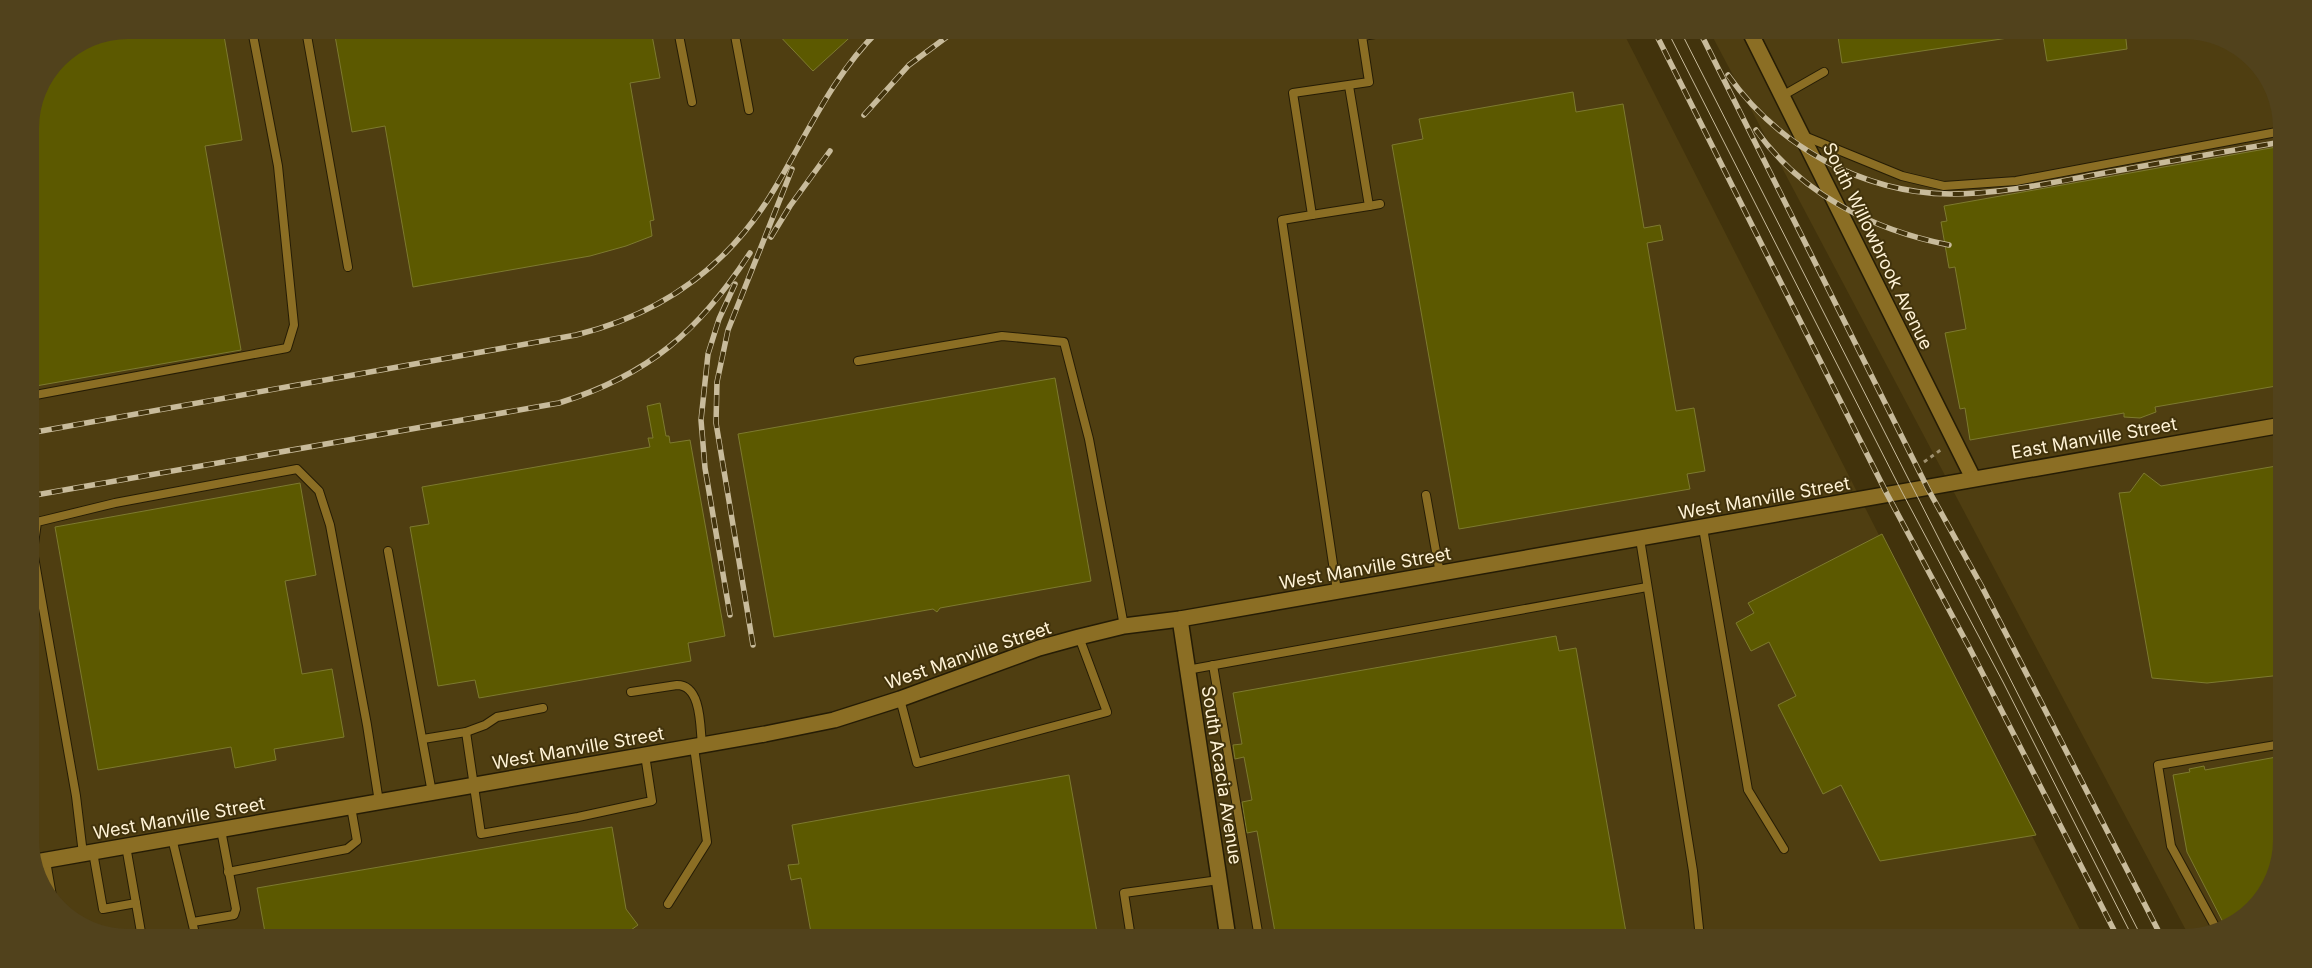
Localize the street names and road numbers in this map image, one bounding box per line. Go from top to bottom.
street label: South Willowbrook Avenue [1819,139,1937,353]
street label: East Manville Street [2010,413,2178,463]
street label: West Manville Street [1676,473,1852,523]
street label: West Manville Street [1277,543,1453,593]
street label: West Manville Street [882,617,1054,693]
street label: South Acacia Avenue [1198,684,1246,866]
street label: West Manville Street [490,723,666,773]
street label: West Manville Street [91,793,267,843]

